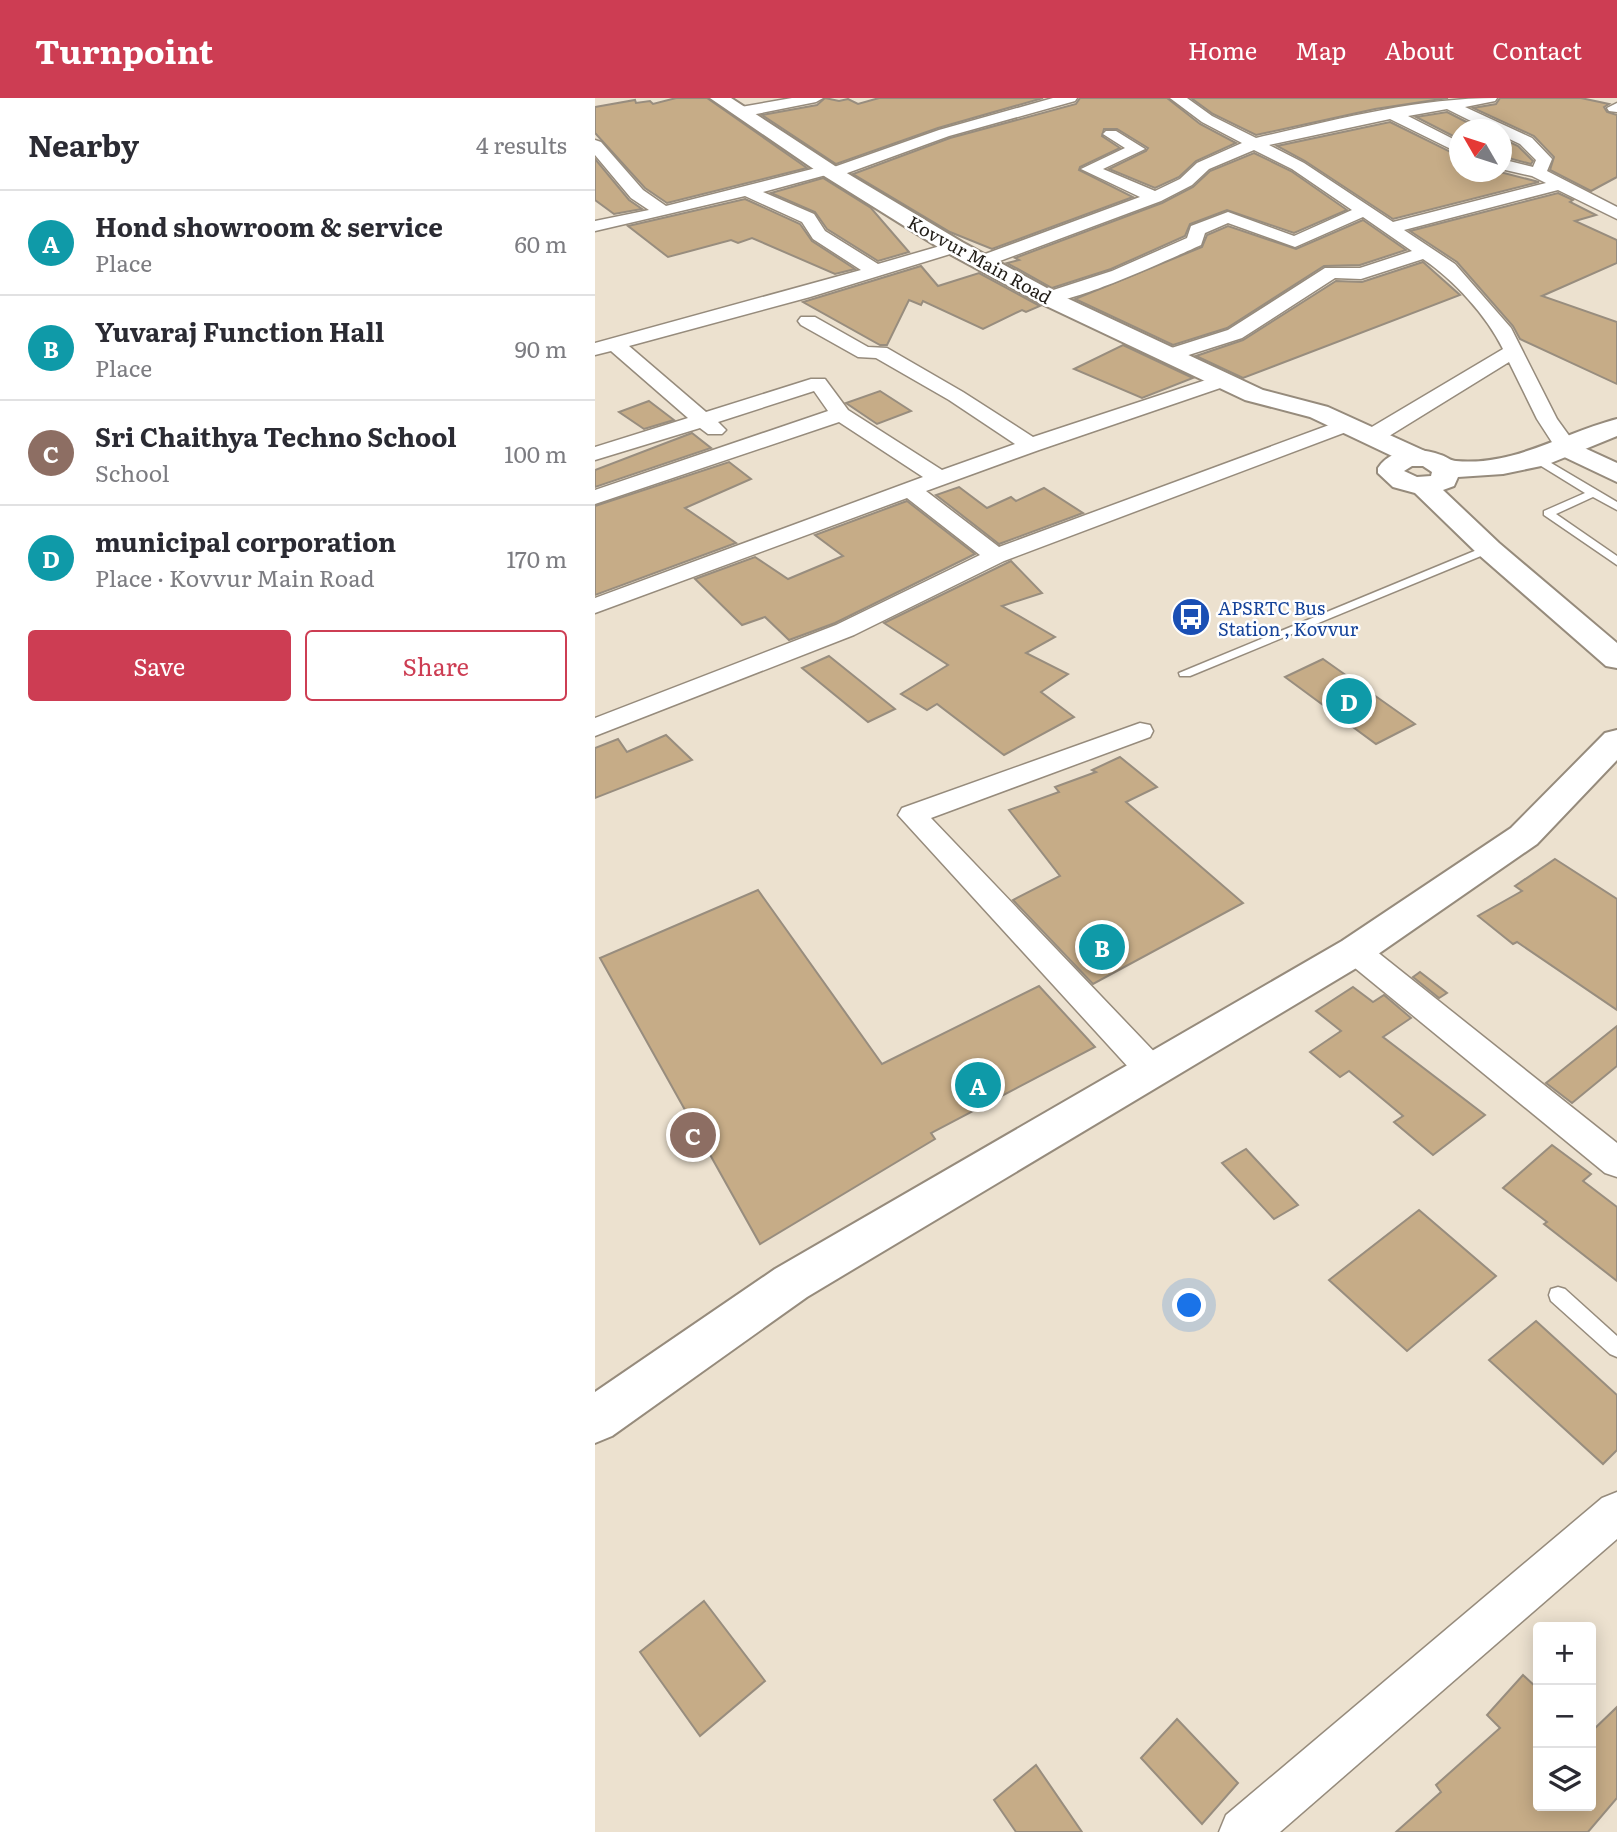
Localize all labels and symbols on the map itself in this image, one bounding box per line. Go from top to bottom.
north arrow [1449,119,1512,182]
street label: Kovvur Main Road [903,208,1057,310]
place label: APSRTC Bus Station , Kovvur [1218,594,1359,642]
bus stop icon: APSRTC Bus Station , Kovvur [1170,596,1212,638]
pin: D [1326,675,1372,727]
pin: B [1079,921,1125,973]
pin: A [955,1059,1001,1111]
pin: C [670,1109,716,1161]
your location [1172,1288,1206,1322]

